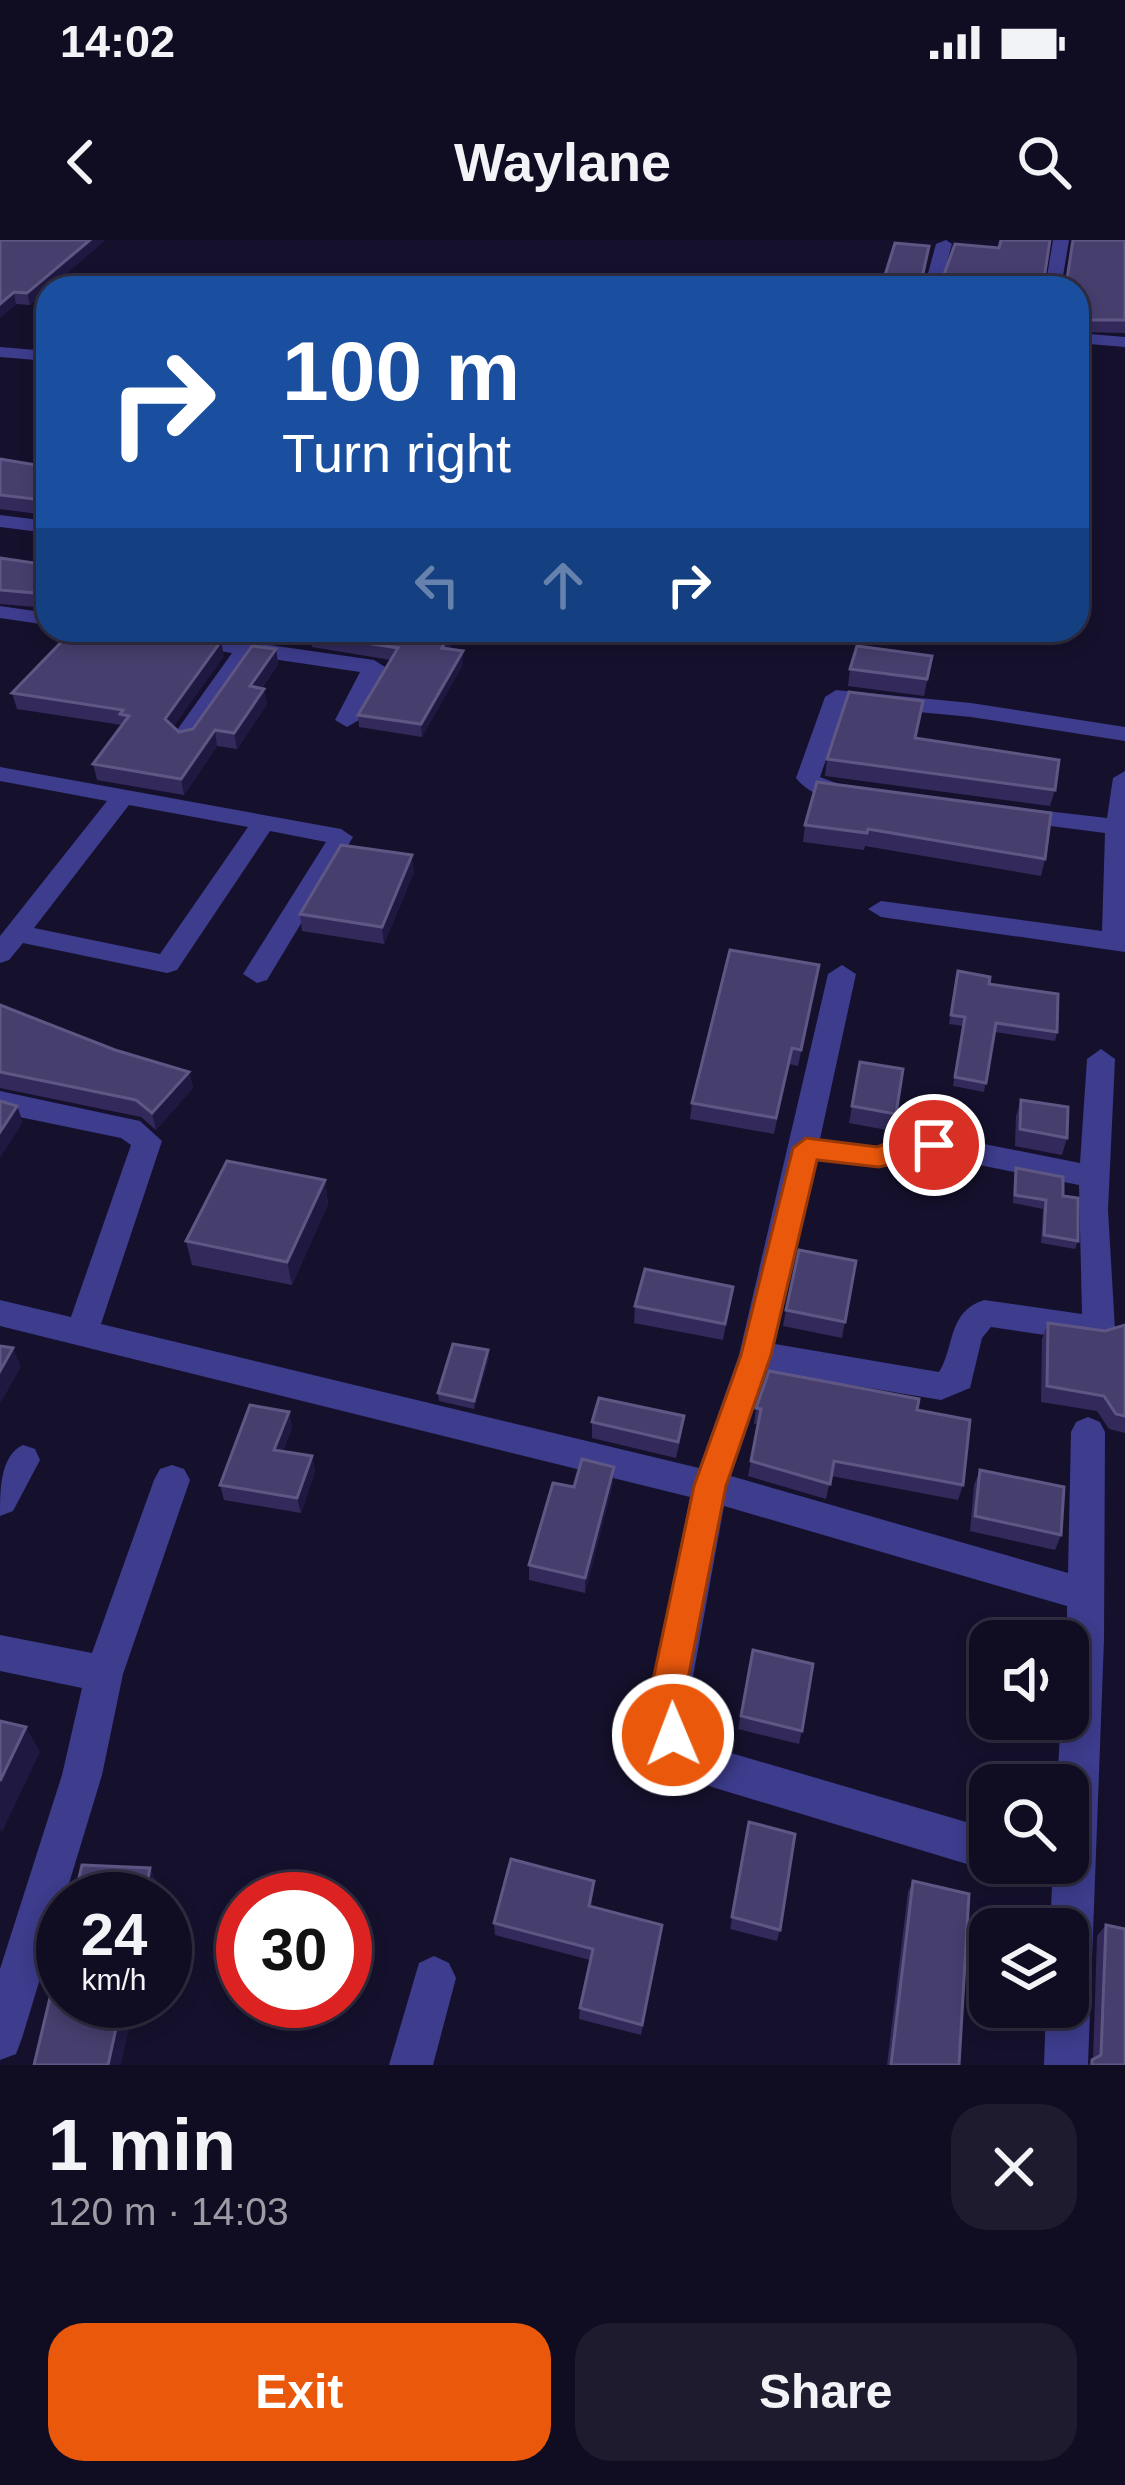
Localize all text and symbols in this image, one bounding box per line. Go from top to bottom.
text: 14:02 [60,16,175,67]
icon: back [48,129,114,195]
icon: search [1011,129,1077,195]
text: Waylane [454,132,671,192]
icon: right [84,324,240,480]
text: 100 m [282,324,520,418]
text: Turn right [282,423,511,483]
icon: left [404,552,470,618]
icon: ahead [530,552,596,618]
icon: right [656,552,722,618]
pin [883,1094,985,1196]
icon: arrive [901,1112,967,1178]
map controls [969,1620,1089,2028]
button: sound [969,1620,1089,1740]
position arrow [610,1672,736,1798]
button: search [969,1764,1089,1884]
speed limit sign: 30 [216,1872,372,2028]
text: 24 [81,1901,147,1968]
button: layers [969,1908,1089,2028]
text: km/h [81,1963,147,1996]
button: close [951,2104,1077,2230]
text: 1 min [48,2105,236,2185]
text: 120 m · 14:03 [48,2190,289,2233]
button: Exit [48,2323,551,2461]
button: Share [575,2323,1077,2461]

